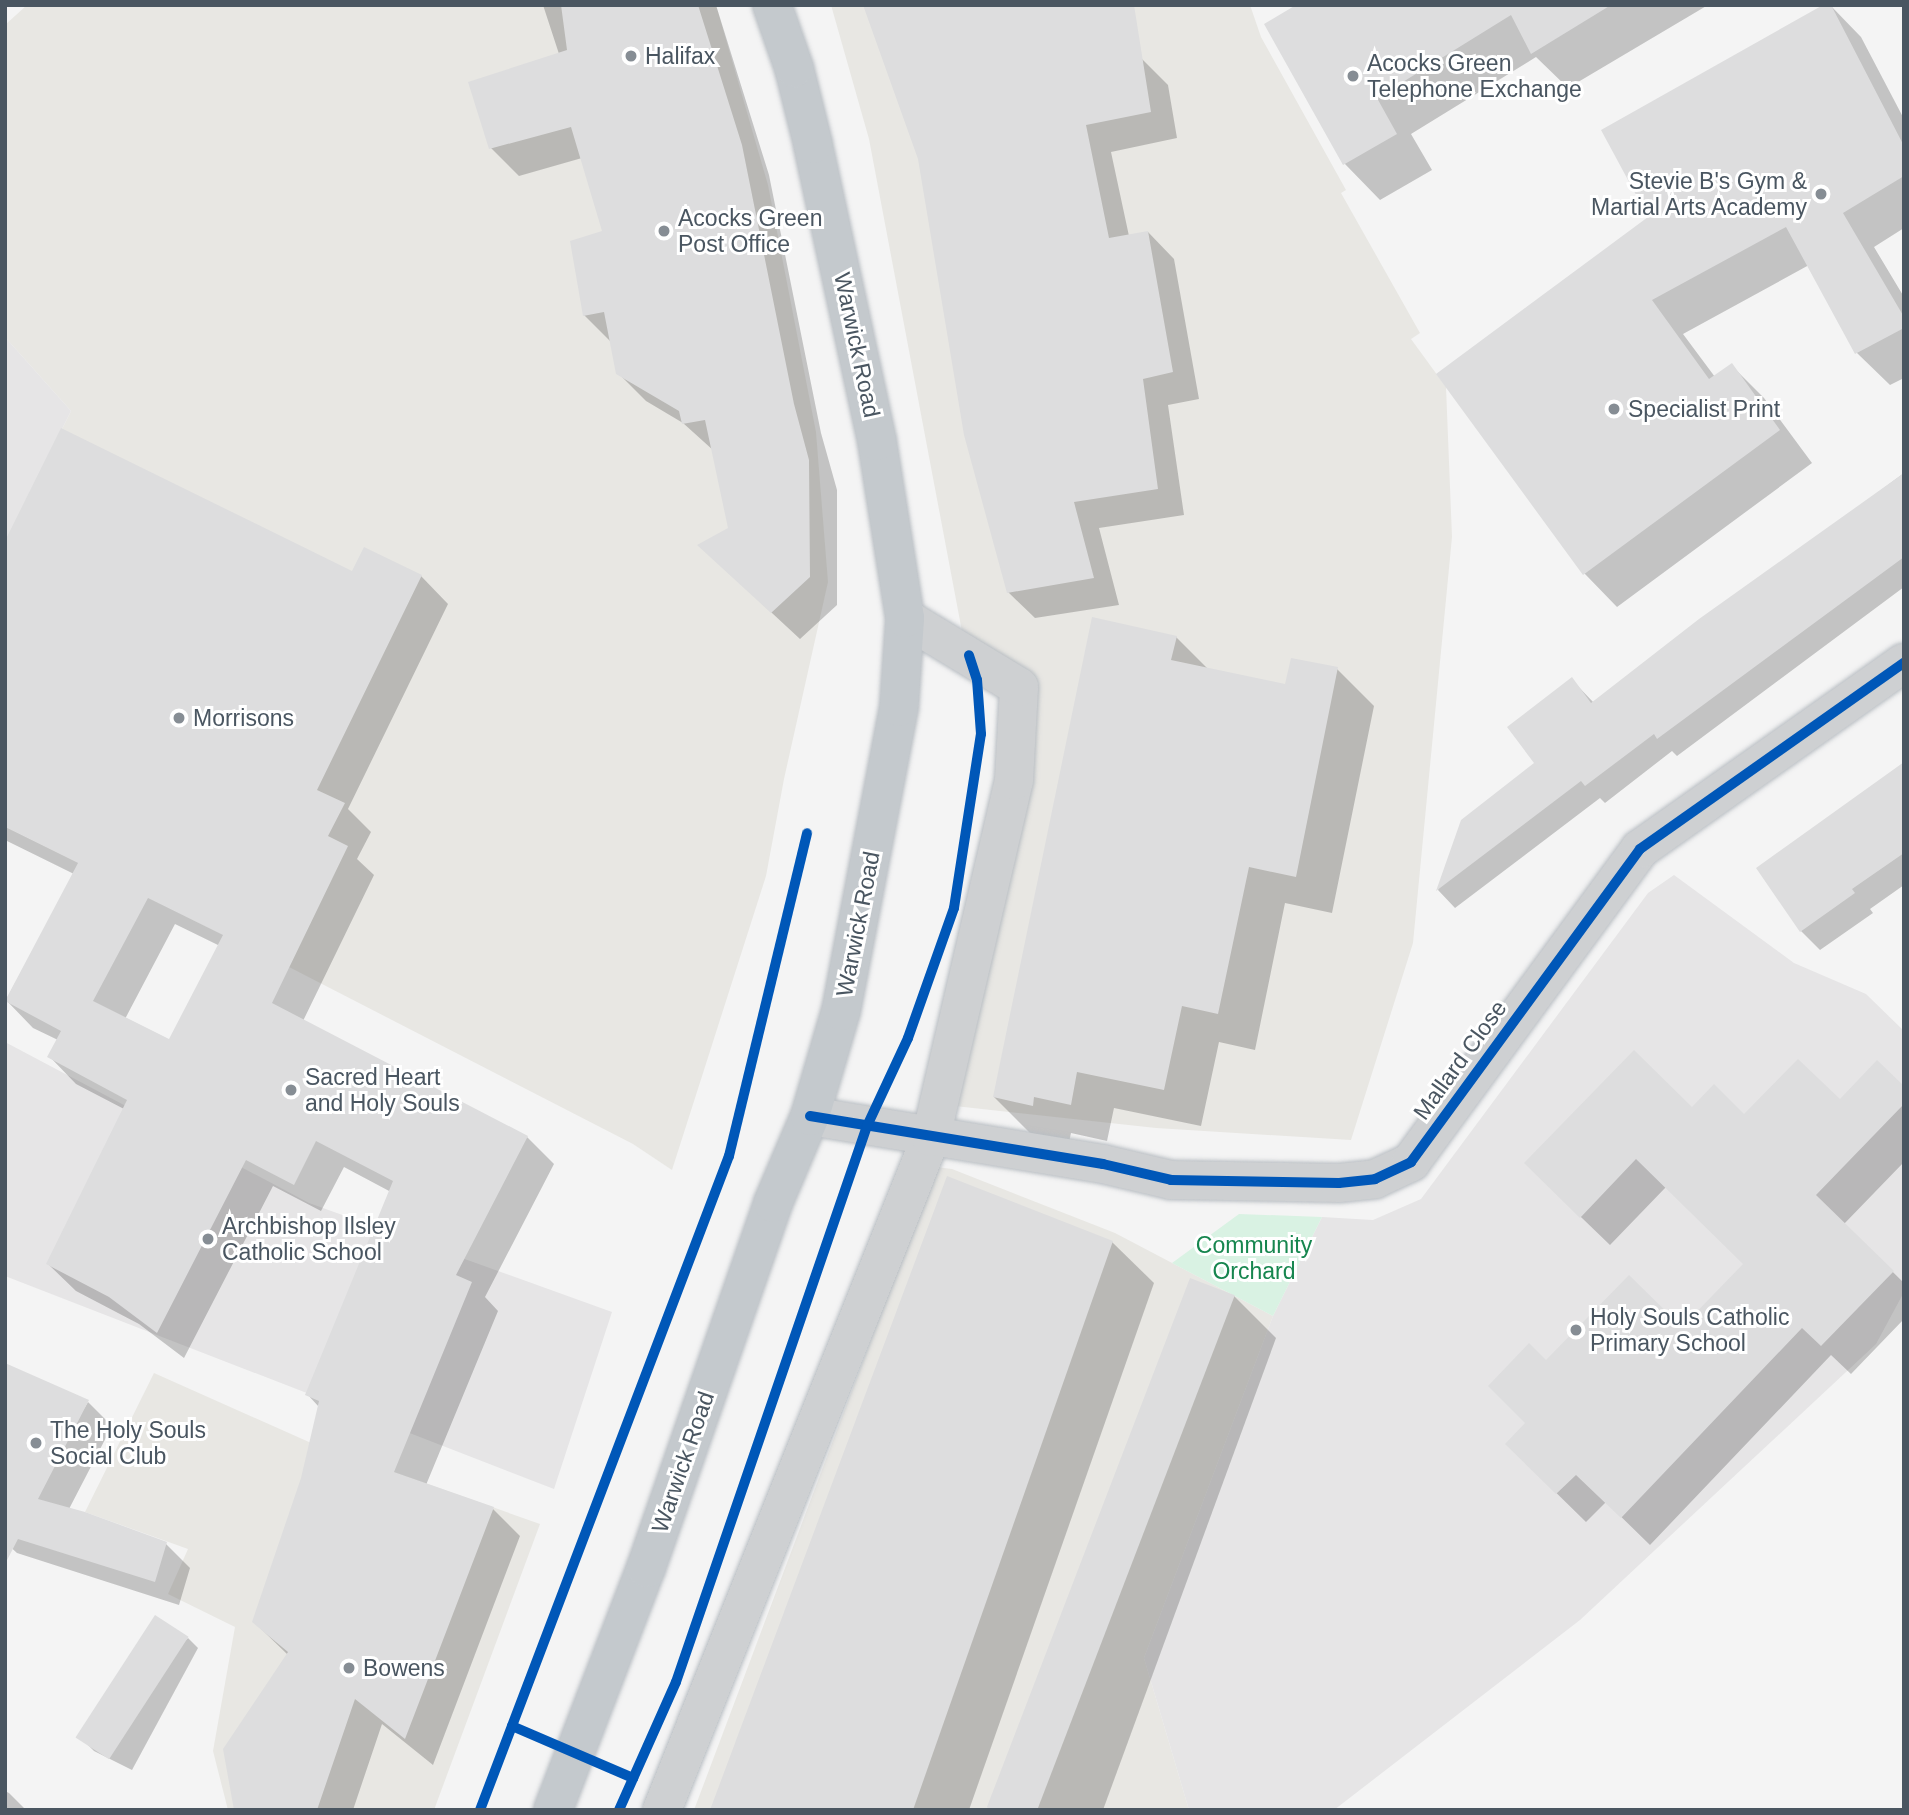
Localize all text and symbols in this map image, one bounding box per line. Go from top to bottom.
place label: Halifax [645,42,715,70]
marker: Halifax [623,48,639,64]
place label: Acocks Green Telephone Exchange [1367,49,1582,103]
marker: Acocks Green Telephone Exchange [1345,68,1361,84]
place label: Stevie B's Gym & Martial Arts Academy [1588,167,1807,221]
marker: Stevie B's Gym & Martial Arts Academy [1813,186,1829,202]
place label: Acocks Green Post Office [678,204,822,258]
marker: Acocks Green Post Office [656,223,672,239]
street label: Warwick Road [828,270,886,420]
place label: Specialist Print [1628,395,1780,423]
marker: Specialist Print [1606,401,1622,417]
place label: Morrisons [193,704,294,732]
marker: Morrisons [171,710,187,726]
street label: Warwick Road [830,849,886,999]
street label: Mallard Close [1408,995,1512,1125]
place label: Sacred Heart and Holy Souls [305,1063,460,1117]
marker: Sacred Heart and Holy Souls [283,1082,299,1098]
place label: Archbishop Ilsley Catholic School [222,1212,396,1266]
marker: Archbishop Ilsley Catholic School [200,1231,216,1247]
park label: Community Orchard [1196,1231,1312,1285]
place label: Holy Souls Catholic Primary School [1590,1303,1789,1357]
marker: Holy Souls Catholic Primary School [1568,1322,1584,1338]
street label: Warwick Road [646,1388,720,1536]
place label: The Holy Souls Social Club [50,1416,206,1470]
marker: The Holy Souls Social Club [28,1435,44,1451]
place label: Bowens [363,1654,445,1682]
marker: Bowens [341,1660,357,1676]

